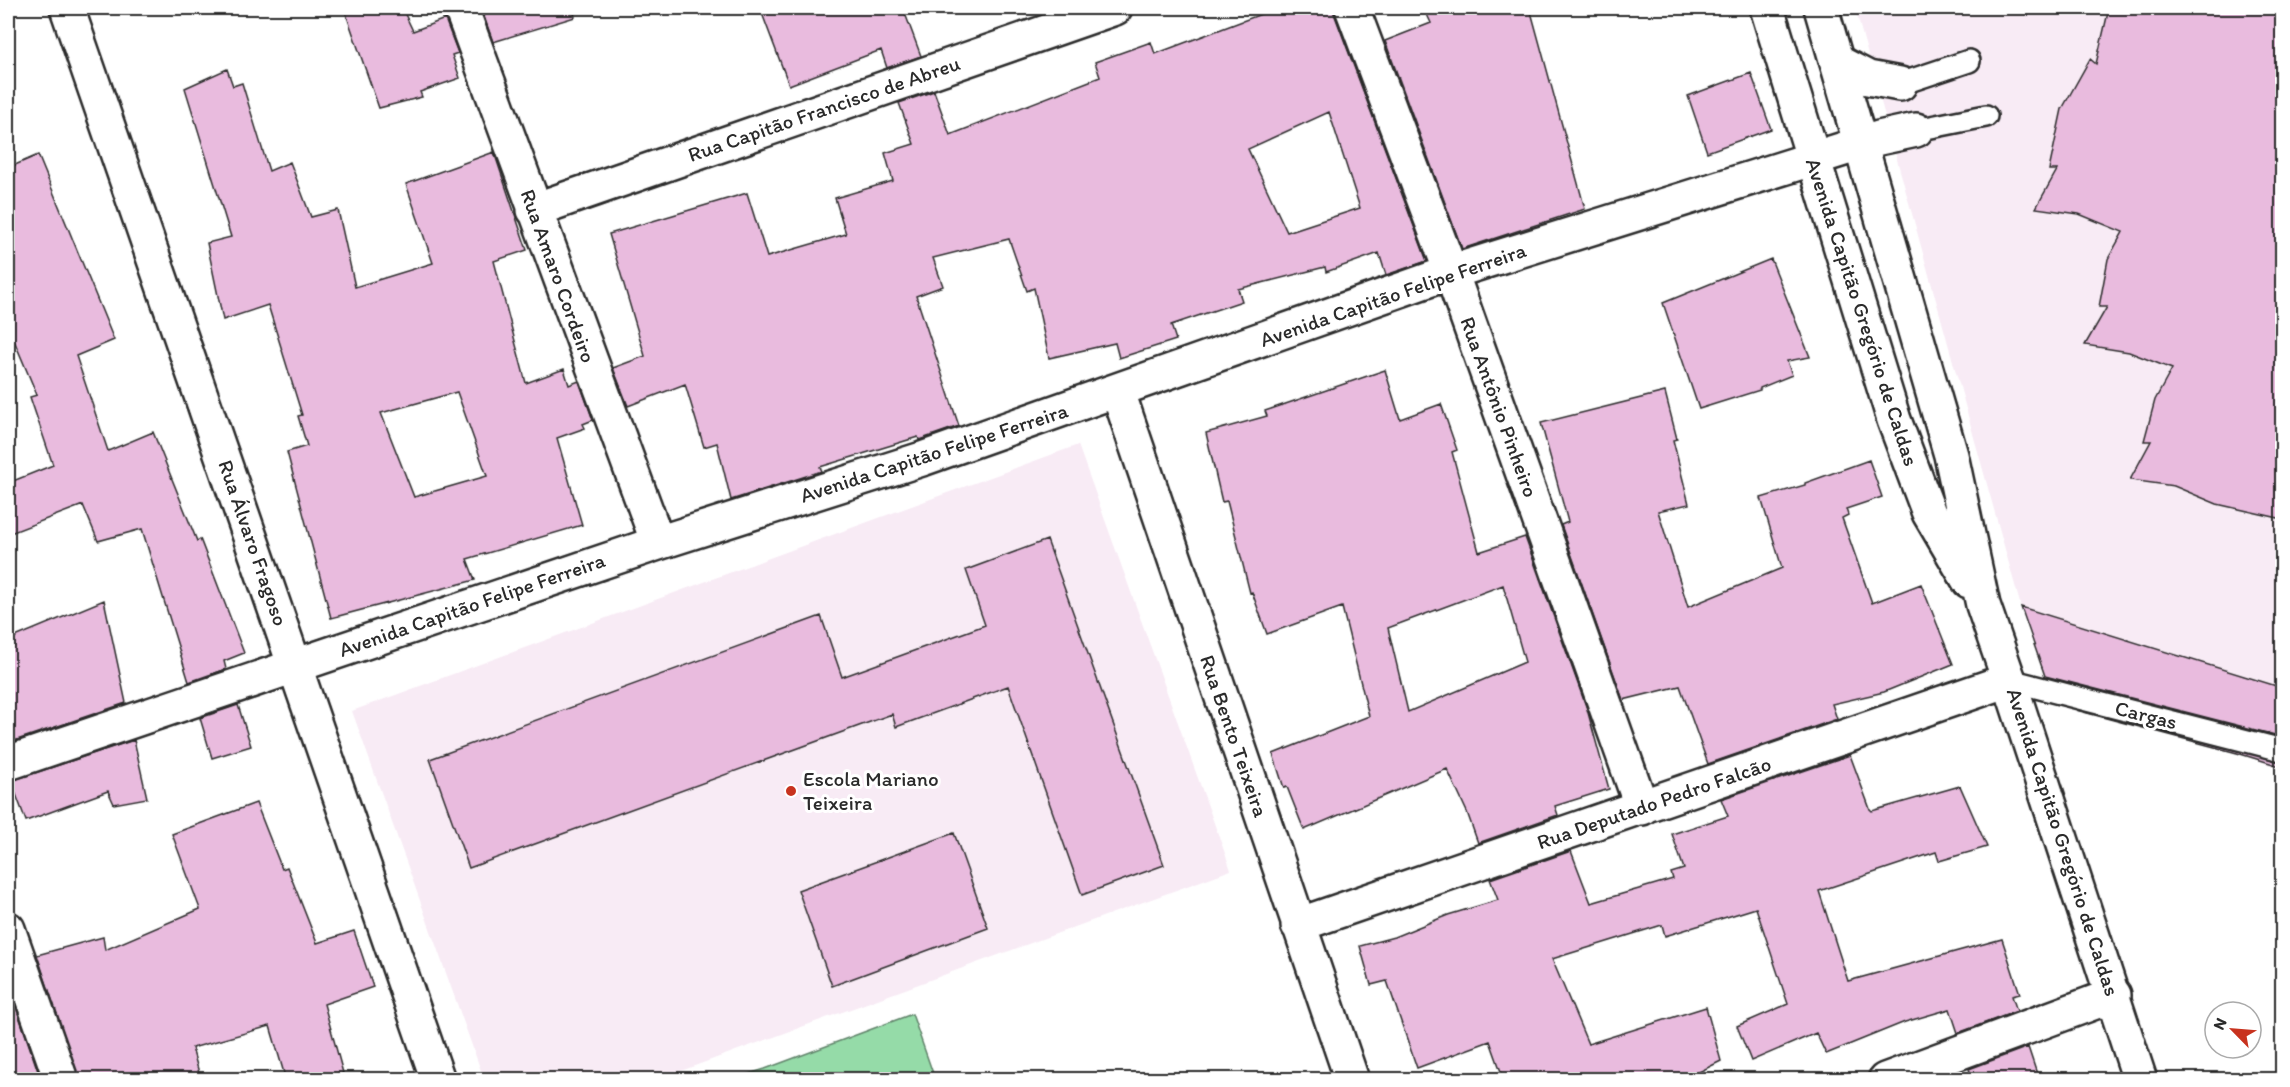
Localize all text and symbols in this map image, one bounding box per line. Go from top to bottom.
street label: Rua Capitão Francisco de Abreu [684,50,963,167]
street label: Avenida Capitão Gregório de Caldas [1801,155,1924,469]
street label: Rua Amaro Cordeiro [515,186,602,366]
street label: Avenida Capitão Felipe Ferreira [1256,237,1529,352]
street label: Rua Antônio Pinheiro [1455,313,1544,500]
street label: Avenida Capitão Felipe Ferreira [797,397,1071,508]
street label: Rua Álvaro Fragoso [213,457,294,629]
street label: Avenida Capitão Felipe Ferreira [335,547,608,662]
street label: Rua Bento Teixeira [1195,651,1274,820]
street label: Avenida Capitão Gregório de Caldas [2002,685,2125,999]
street label: Cargas [2112,695,2180,734]
street label: Rua Deputado Pedro Falcão [1533,751,1774,854]
place label: Escola Mariano Teixeira [803,766,939,815]
marker: Escola Mariano Teixeira [784,784,798,798]
north arrow [2203,1000,2263,1060]
text: N [2209,1015,2231,1033]

